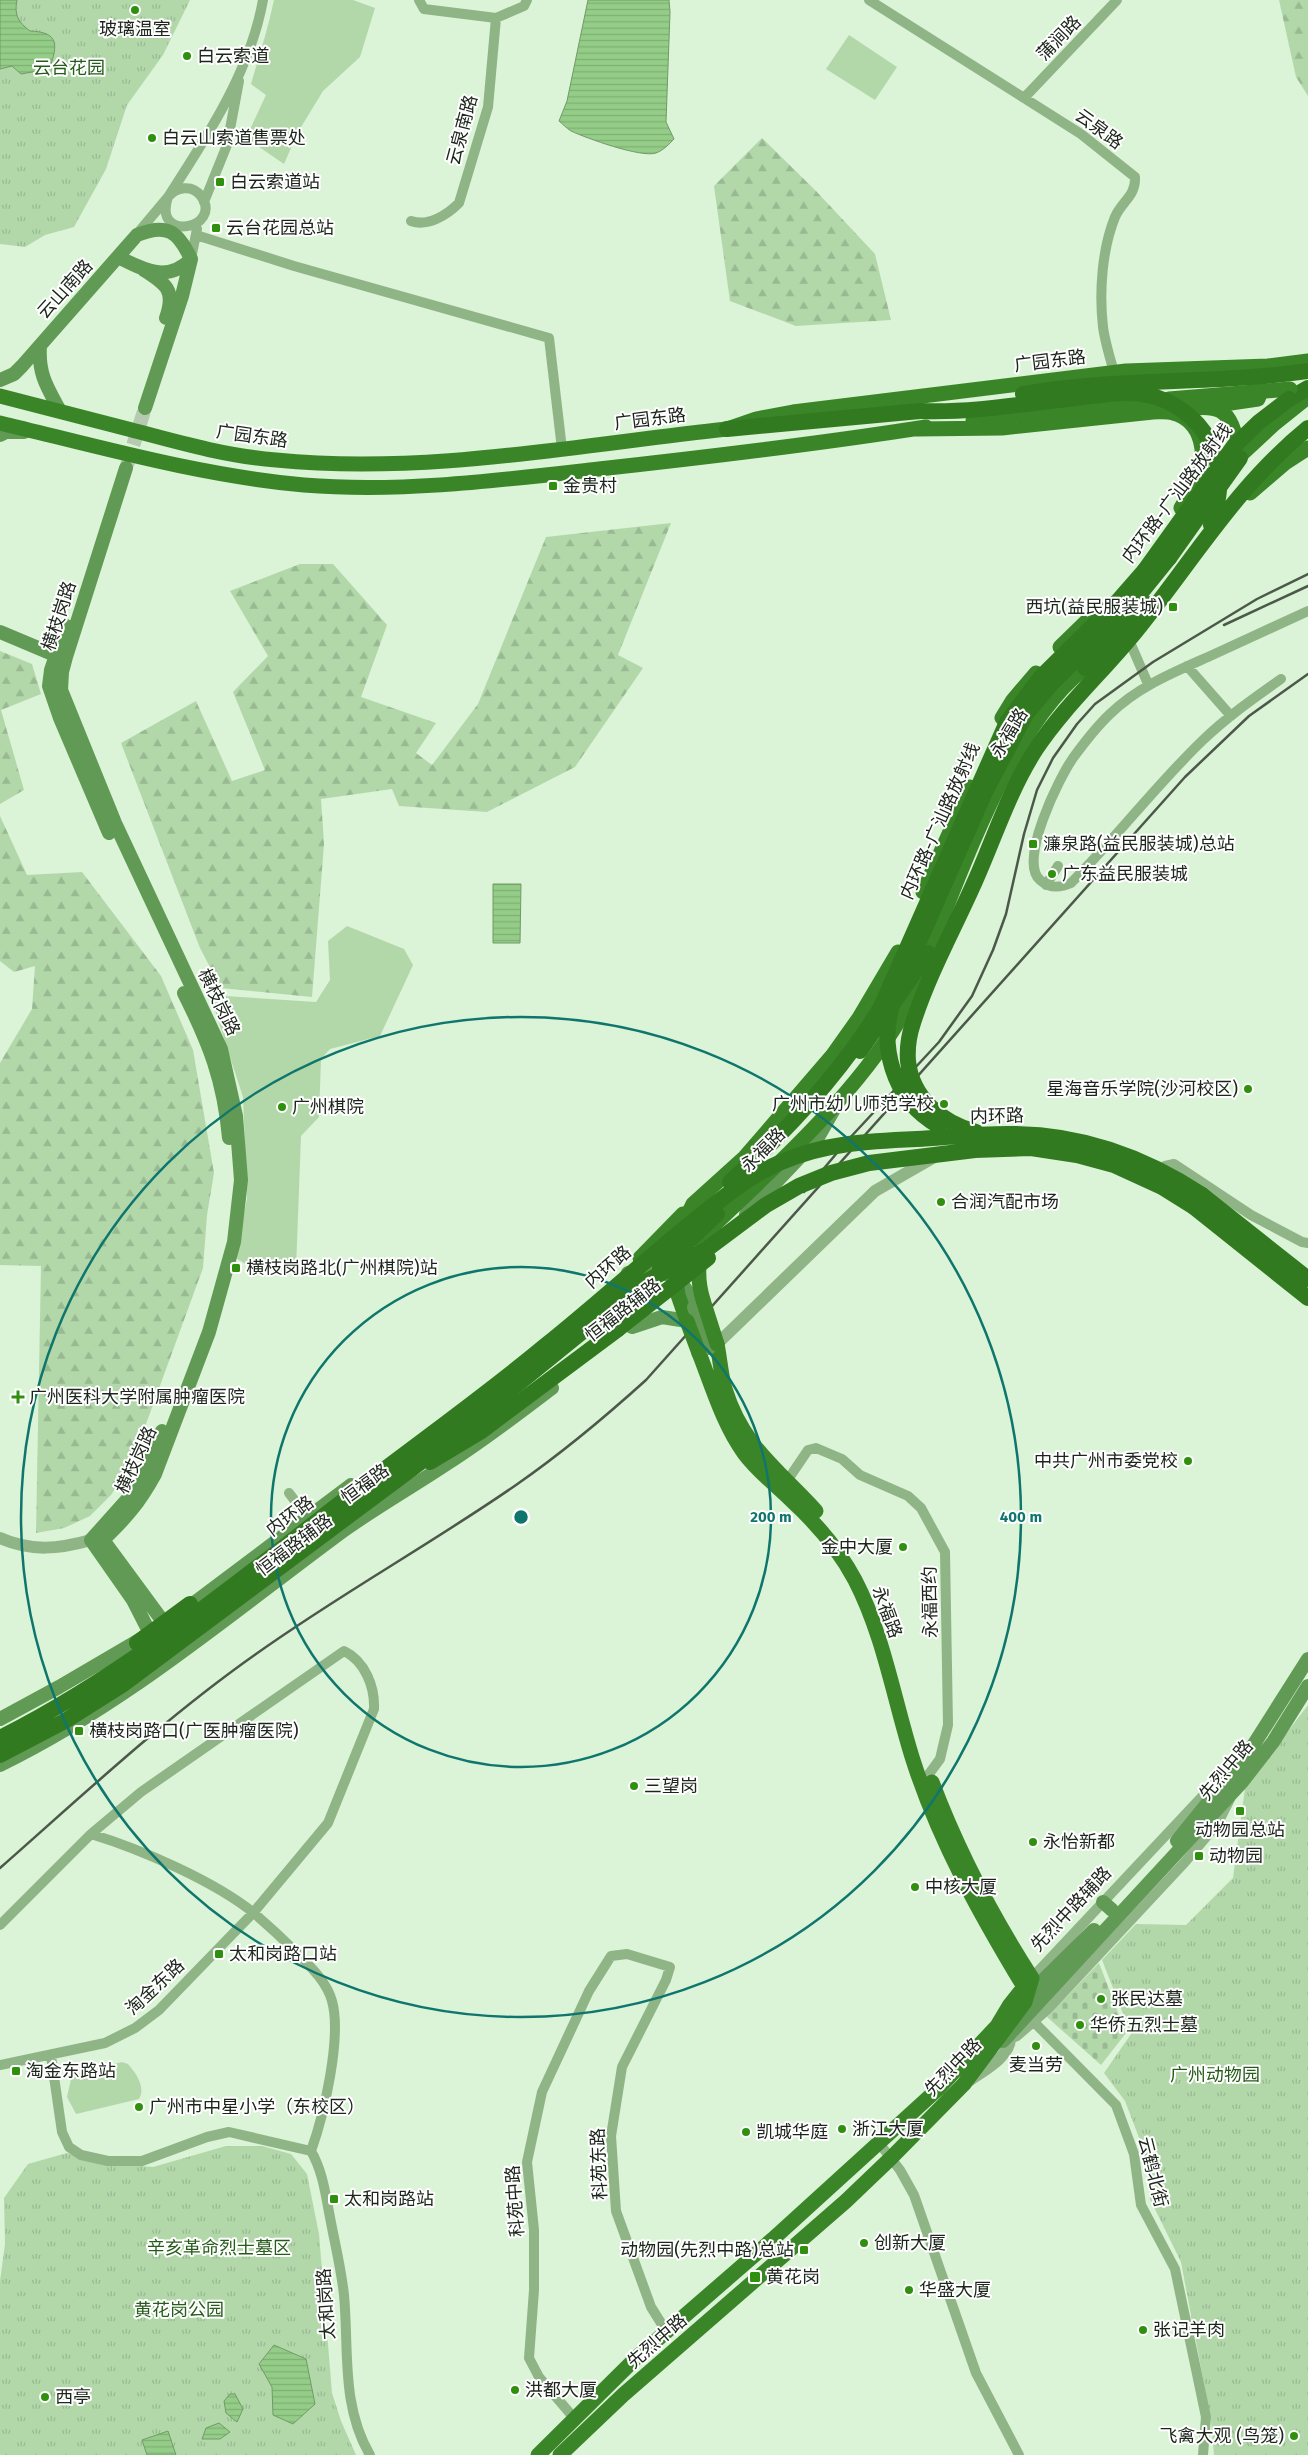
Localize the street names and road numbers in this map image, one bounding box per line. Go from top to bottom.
street label: 蒲涧路 [1032,11,1086,65]
street label: 云泉南路 [442,92,482,168]
street label: 云泉路 [1071,104,1127,154]
street label: 云山南路 [33,255,97,323]
street label: 广园东路 [1013,346,1087,376]
street label: 广园东路 [613,404,687,434]
street label: 内环路-广汕路放射线 [1117,419,1237,567]
street label: 广园东路 [215,420,289,452]
street label: 横枝岗路 [37,578,81,654]
street label: 永福路 [986,704,1032,762]
street label: 内环路-广汕路放射线 [896,739,984,903]
street label: 横枝岗路 [193,965,245,1039]
street label: 内环路 [970,1105,1024,1127]
street label: 永福路 [736,1123,790,1177]
street label: 内环路 [580,1241,636,1293]
street label: 恒福路辅路 [581,1274,665,1346]
street label: 横枝岗路 [111,1423,161,1497]
street label: 恒福路 [337,1459,393,1509]
street label: 内环路 [262,1491,318,1541]
street label: 恒福路辅路 [251,1509,337,1581]
street label: 永福西约 [918,1566,942,1638]
street label: 永福路 [867,1583,907,1641]
street label: 先烈中路 [1194,1735,1258,1805]
street label: 先烈中路辅路 [1026,1862,1116,1956]
street label: 淘金东路 [121,1954,189,2020]
street label: 先烈中路 [920,2033,986,2101]
street label: 科苑东路 [587,2128,611,2200]
street label: 云鹤北街 [1134,2134,1172,2210]
street label: 科苑中路 [502,2164,528,2238]
street label: 太和岗路 [313,2267,339,2341]
street label: 先烈中路 [623,2309,691,2373]

